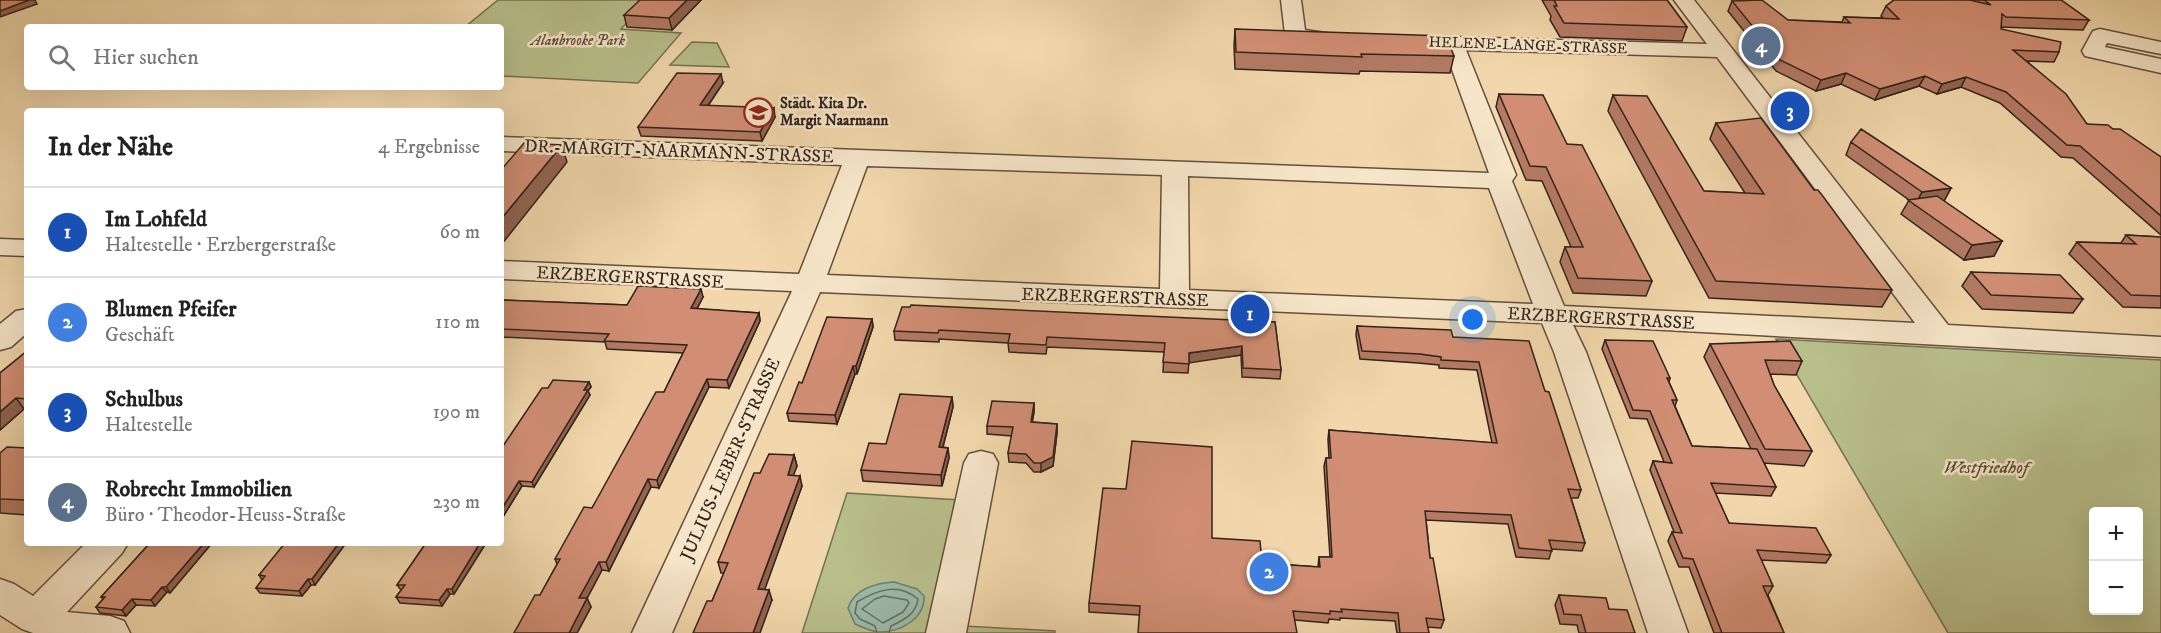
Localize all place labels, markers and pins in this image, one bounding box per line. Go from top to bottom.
pin: 4 [1742,24,1780,68]
pin: 3 [1770,88,1810,134]
place label: Städt. Kita Dr. Margit Naarmann [780,94,889,130]
school or university icon: Städt. Kita Dr. Margit Naarmann [743,96,775,128]
pin: 1 [1230,292,1270,336]
pin: 2 [1250,550,1288,594]

